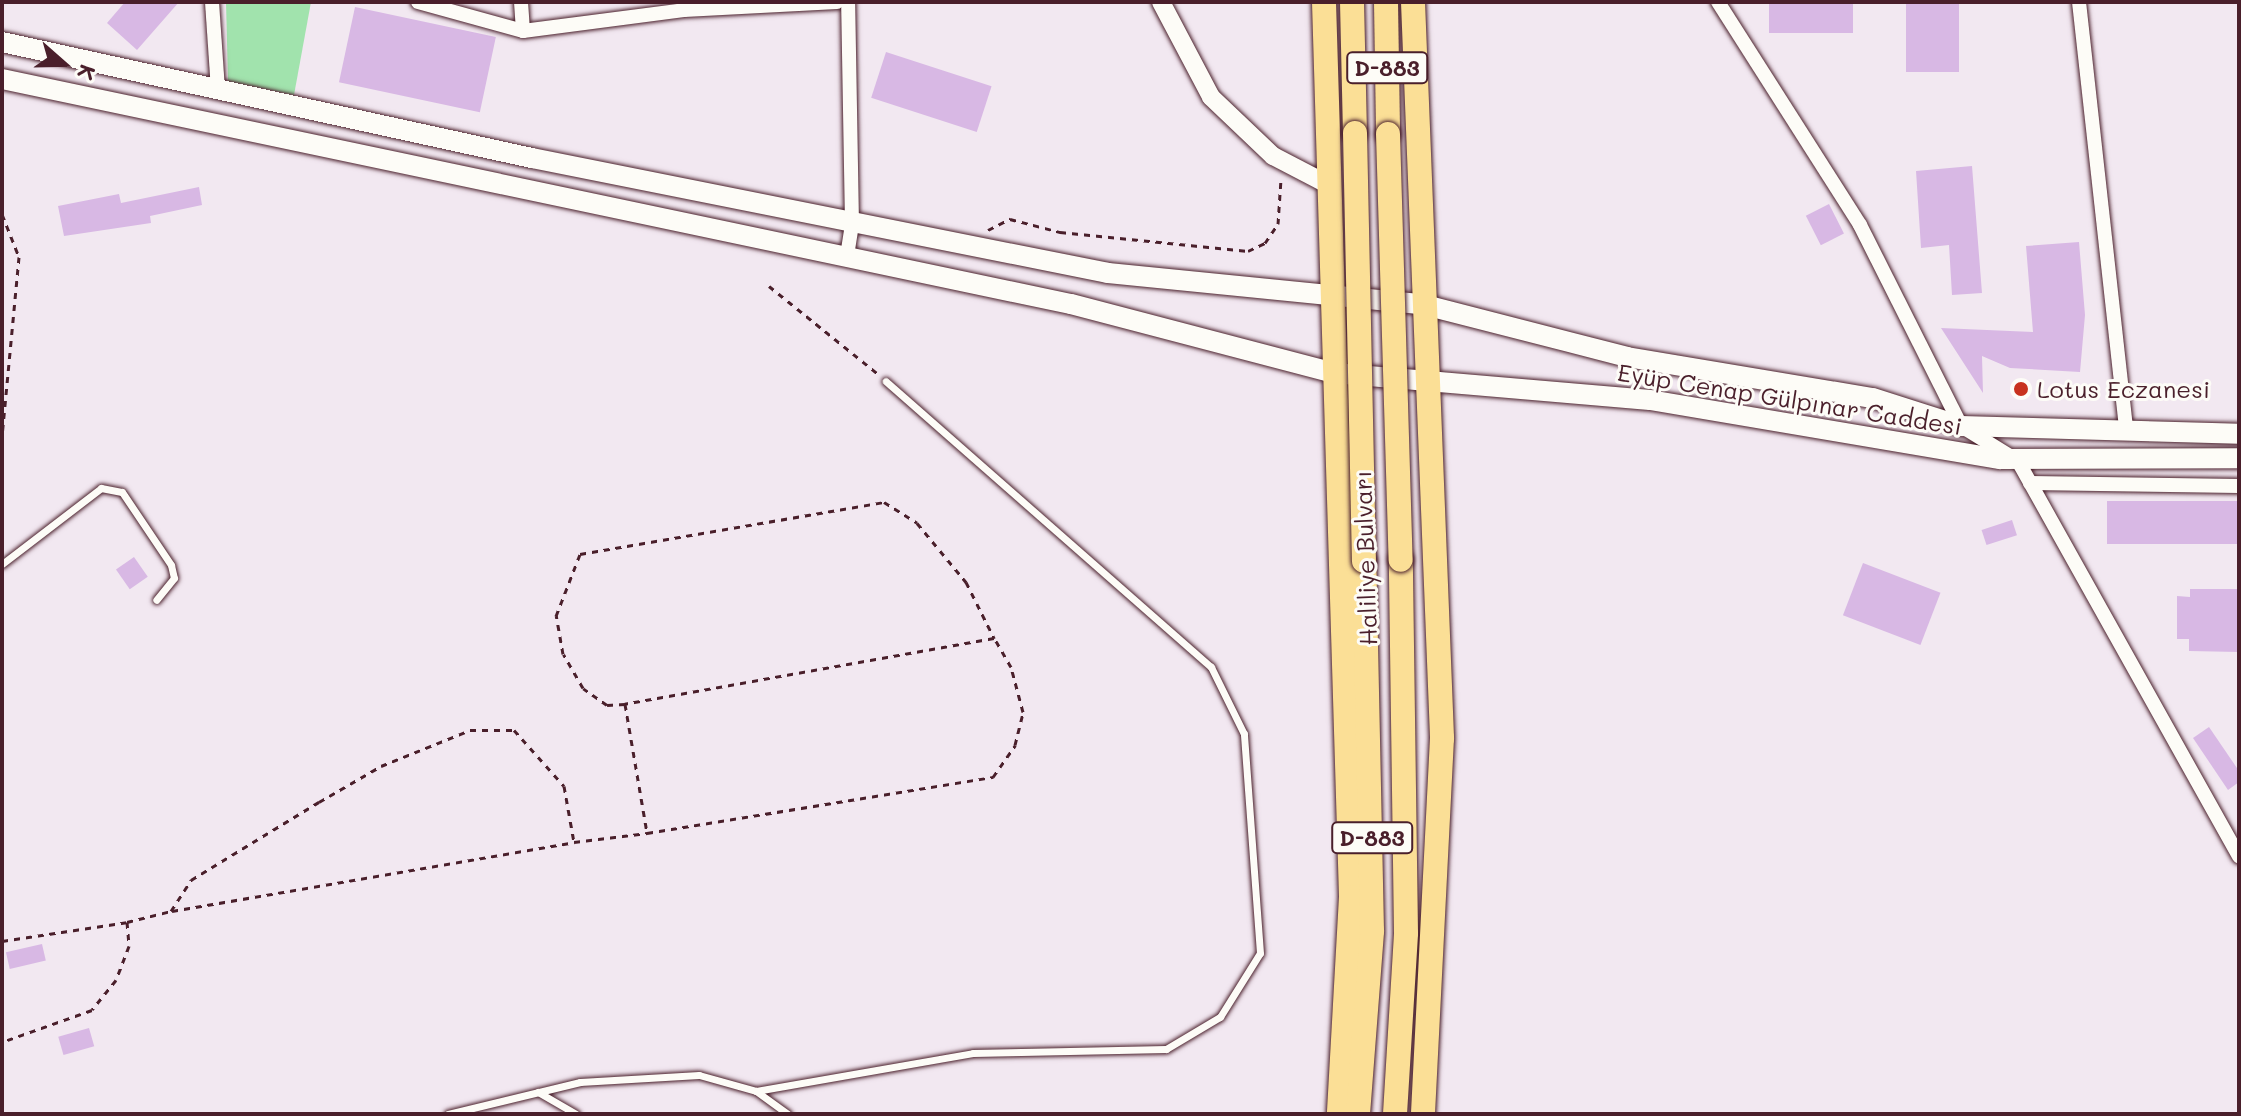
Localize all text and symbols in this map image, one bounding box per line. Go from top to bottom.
north arrow [24,24,104,104]
road number: D-883 [1345,50,1429,86]
text: K [71,61,103,84]
street label: Eyüp Cenap Gülpınar Caddesi [1616,358,1964,440]
place label: Lotus Eczanesi [2037,375,2210,403]
marker: Lotus Eczanesi [2012,380,2030,398]
street label: Haliliye Bulvarı [1348,470,1382,646]
road number: D-883 [1330,820,1414,856]

